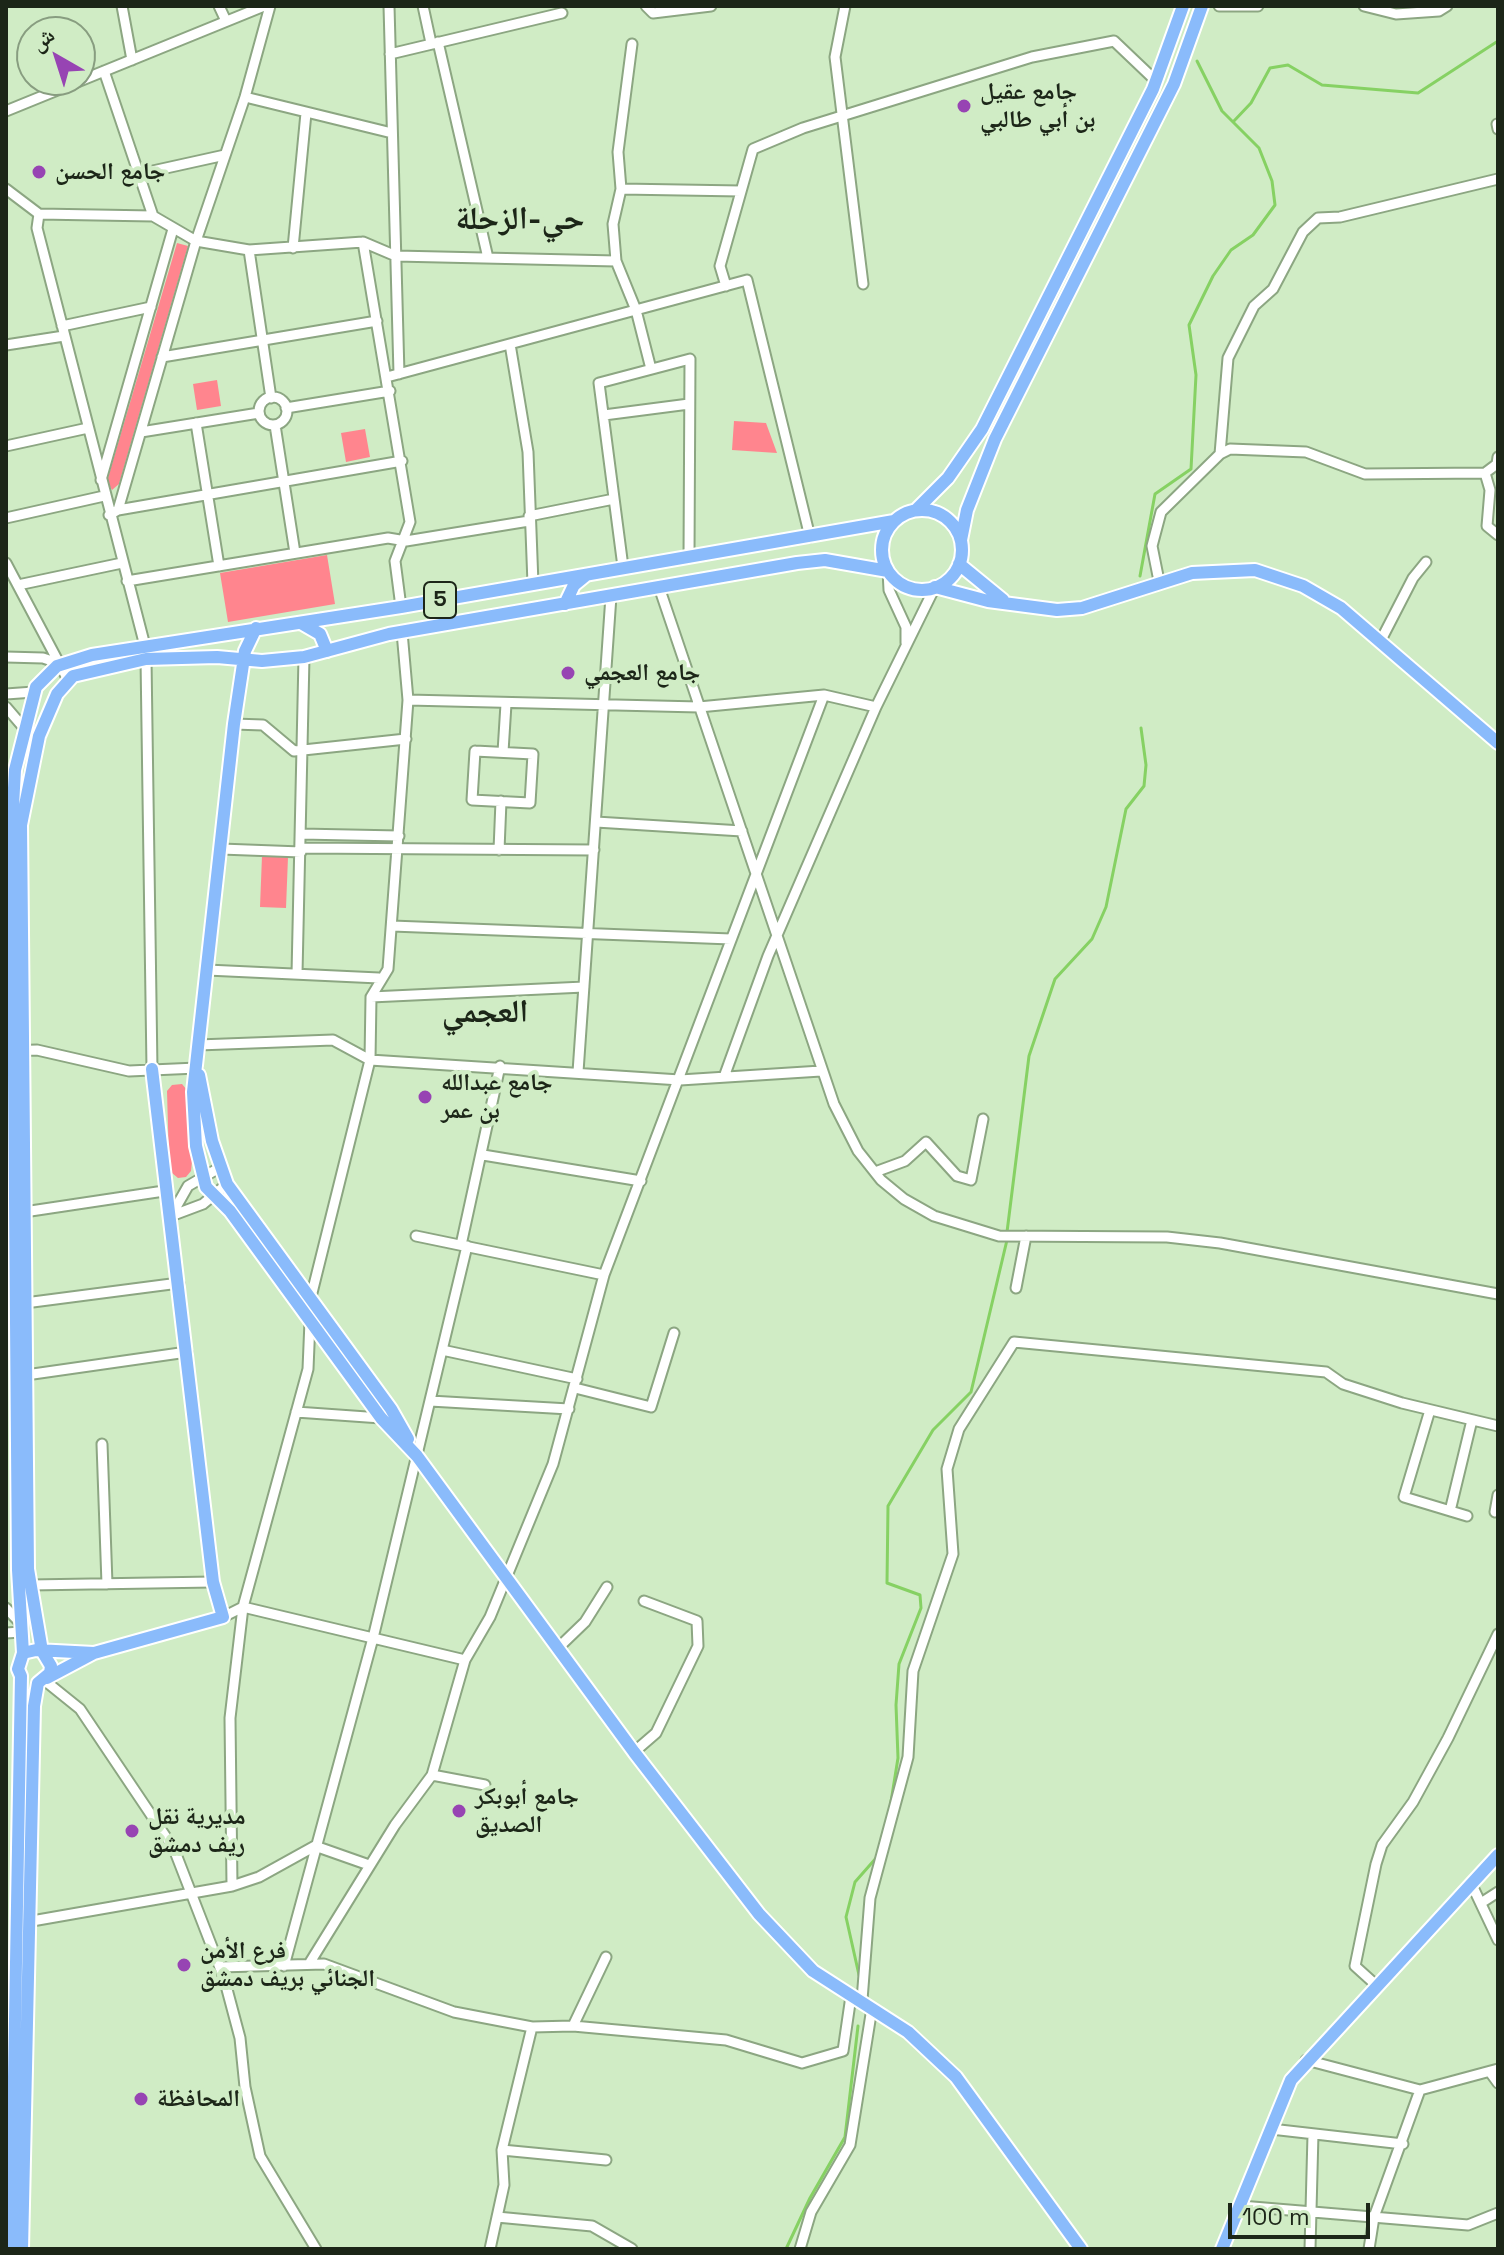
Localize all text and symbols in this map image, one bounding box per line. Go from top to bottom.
north arrow [16,16,96,96]
text: ش [24,21,60,57]
place label: جامع عقيل بن أبي طالبي [980,78,1095,134]
marker: جامع عقيل بن أبي طالبي [955,97,973,115]
place label: جامع الحسن [55,158,165,186]
marker: جامع الحسن [30,163,48,181]
district label: حي-الزحلة [456,201,584,239]
road number: 5 [424,582,456,618]
place label: جامع العجمي [584,659,700,687]
marker: جامع العجمي [559,664,577,682]
district label: العجمي [442,994,528,1032]
place label: جامع عبدالله بن عمر [441,1069,553,1125]
marker: جامع عبدالله بن عمر [416,1088,434,1106]
place label: جامع أبوبكر الصديق [475,1783,579,1839]
marker: جامع أبوبكر الصديق [450,1802,468,1820]
place label: مديرية نقل ريف دمشق [148,1803,246,1859]
marker: مديرية نقل ريف دمشق [123,1822,141,1840]
place label: فرع الأمن الجنائي بريف دمشق [200,1937,375,1993]
marker: فرع الأمن الجنائي بريف دمشق [175,1956,193,1974]
place label: المحافظة [157,2085,240,2113]
marker: المحافظة [132,2090,150,2108]
scale bar [1232,2187,1374,2237]
text: 100 m [1242,2201,1310,2232]

